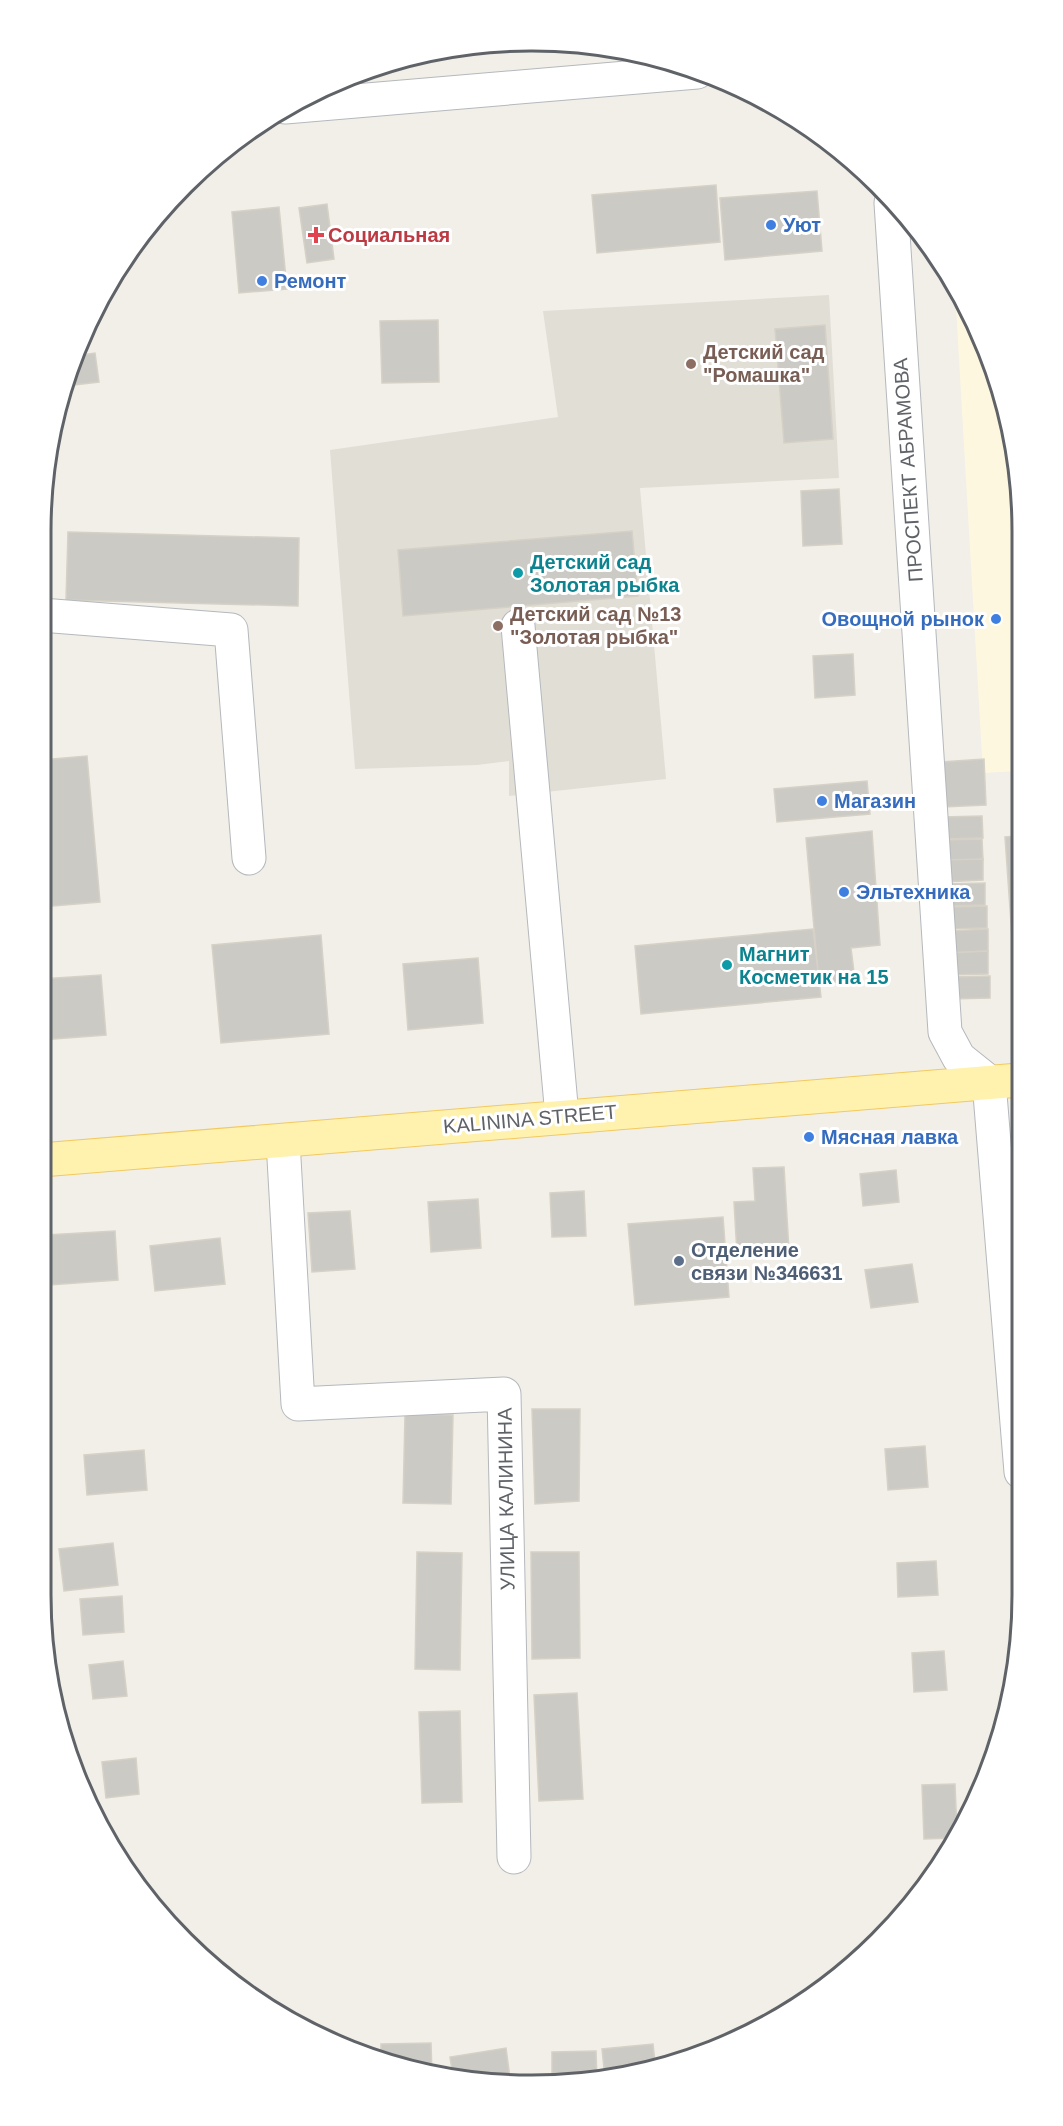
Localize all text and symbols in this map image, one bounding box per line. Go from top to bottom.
place label: Уют [783,214,821,236]
marker: Уют [764,218,778,232]
place label: Социальная [328,224,450,246]
marker: Социальная [309,228,323,242]
place label: Ремонт [274,270,347,292]
marker: Ремонт [255,274,269,288]
place label: Детский сад "Ромашка" [703,341,825,386]
marker: Детский сад "Ромашка" [684,357,698,371]
street label: ПРОСПЕКТ АБРАМОВА [889,357,927,583]
place label: Детский сад Золотая рыбка [530,551,680,596]
marker: Детский сад Золотая рыбка [511,566,525,580]
place label: Детский сад №13 "Золотая рыбка" [510,603,681,648]
place label: Овощной рынок [822,608,985,630]
marker: Овощной рынок [989,612,1003,626]
marker: Детский сад №13 "Золотая рыбка" [491,619,505,633]
place label: Магазин [834,790,916,812]
marker: Магазин [815,794,829,808]
place label: Эльтехника [856,881,971,903]
marker: Эльтехника [837,885,851,899]
place label: Магнит Косметик на 15 [739,943,889,988]
marker: Магнит Косметик на 15 [720,958,734,972]
street label: KALININA STREET [442,1100,618,1138]
place label: Мясная лавка [821,1126,959,1148]
marker: Мясная лавка [802,1130,816,1144]
place label: Отделение связи №346631 [691,1239,843,1284]
marker: Отделение связи №346631 [672,1254,686,1268]
street label: УЛИЦА КАЛИНИНА [493,1407,519,1591]

